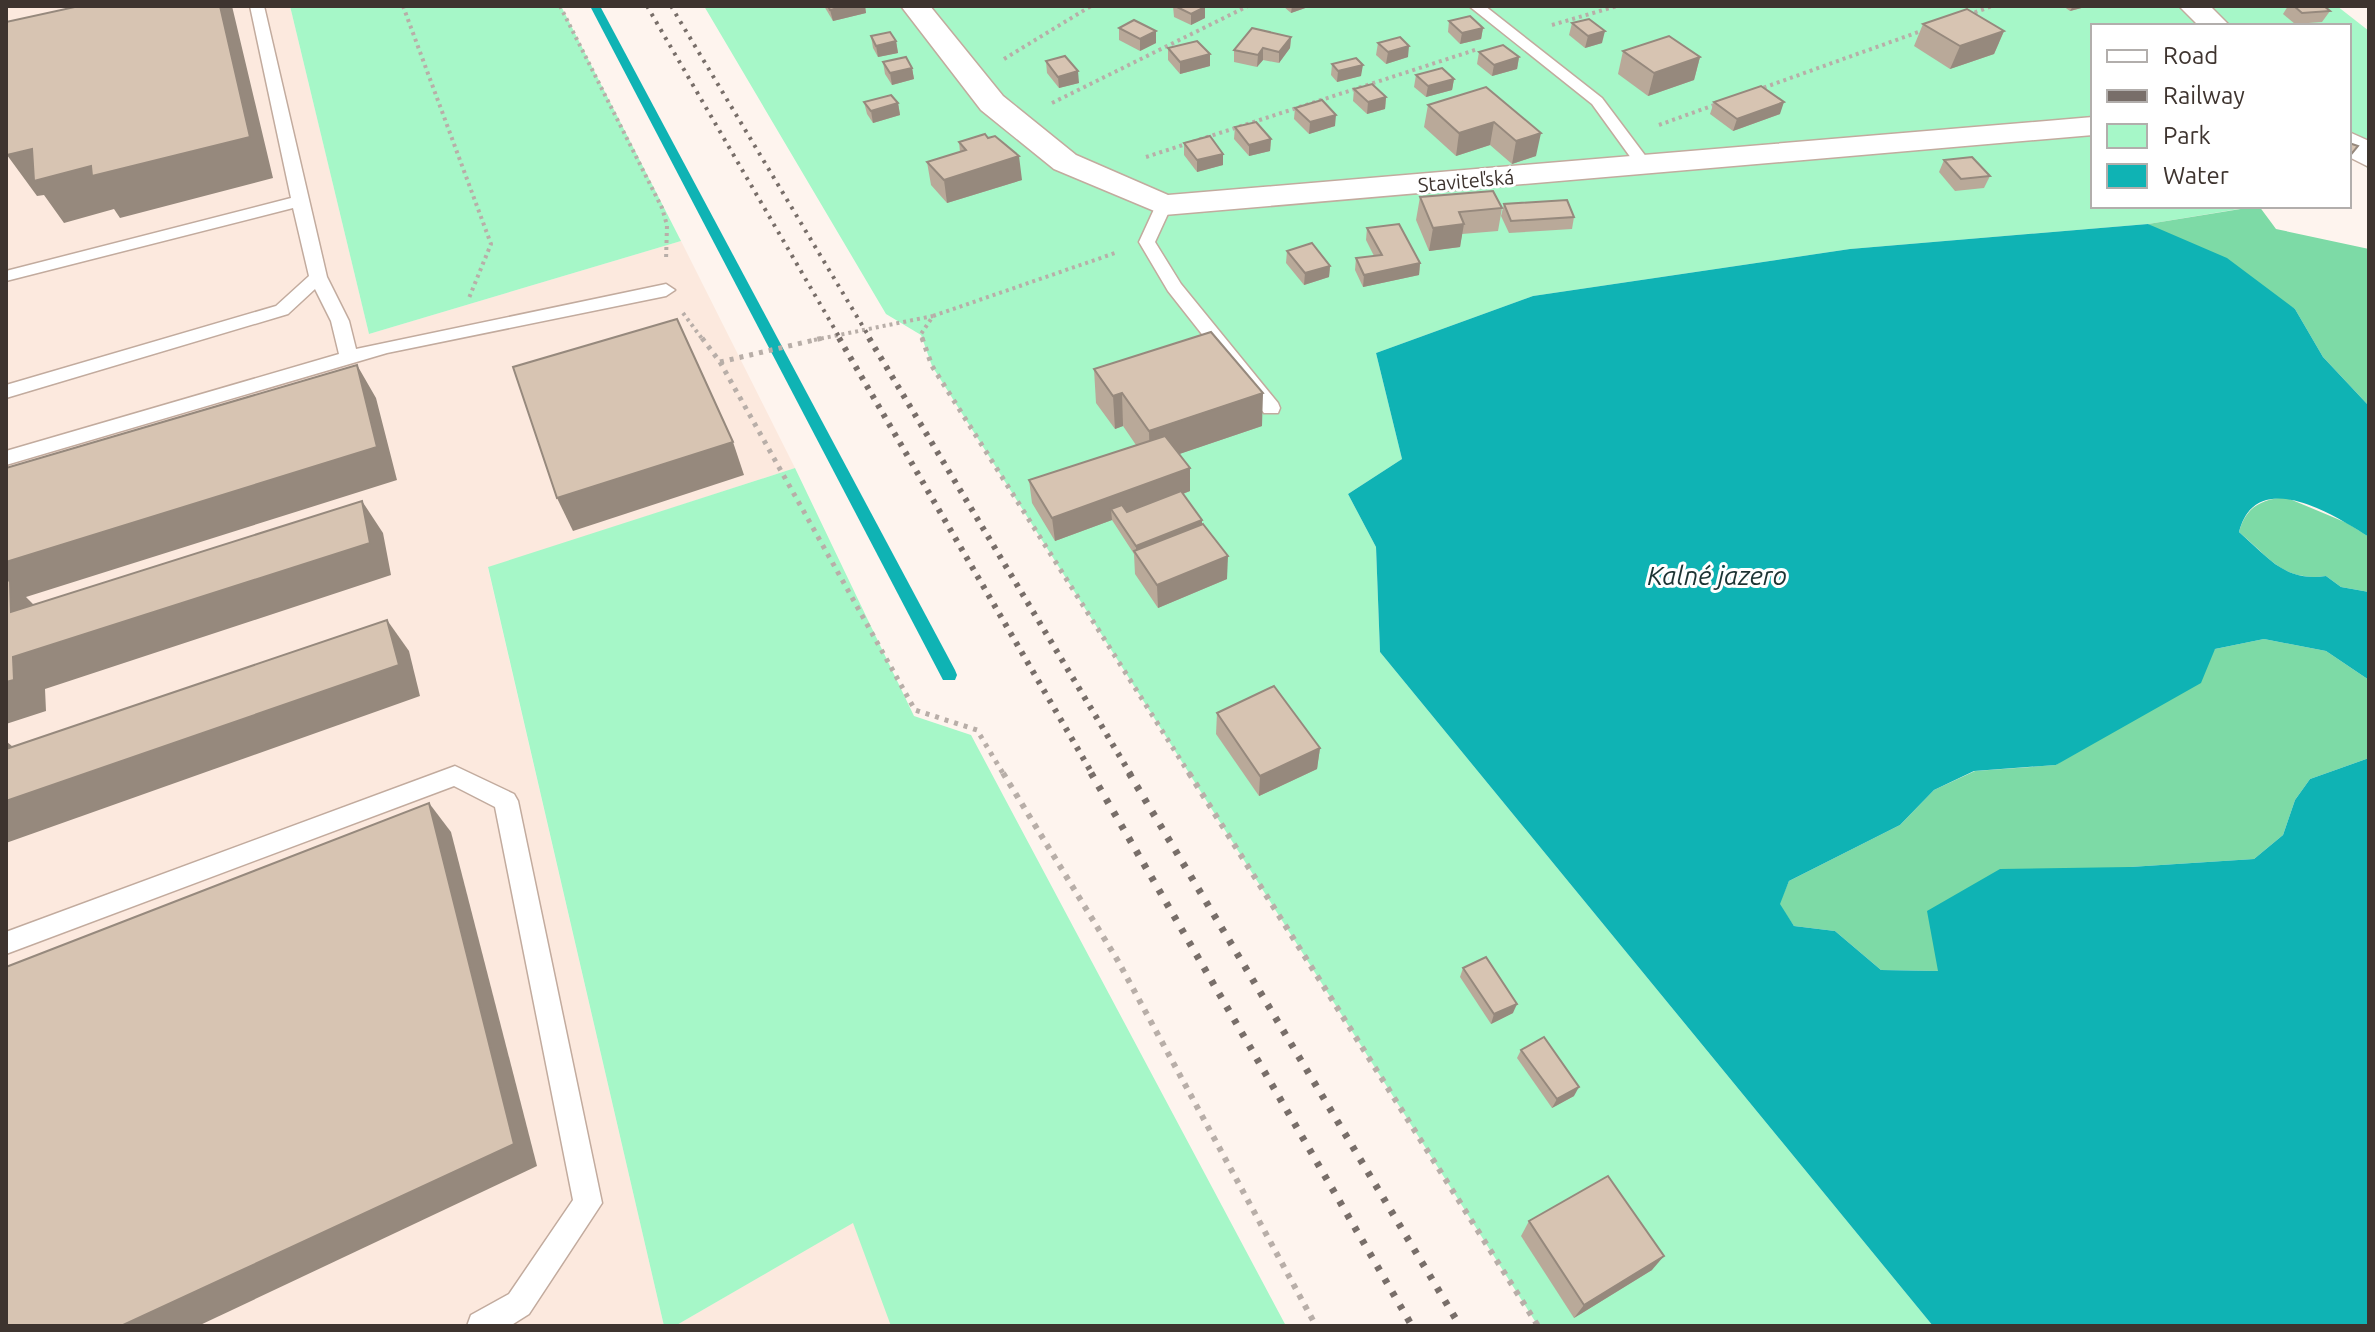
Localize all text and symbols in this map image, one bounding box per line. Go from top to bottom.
legend [2091,24,2351,208]
text: Road [2163,42,2218,69]
text: Railway [2163,82,2245,109]
text: Park [2163,122,2211,149]
text: Water [2163,162,2229,189]
street label: Staviteľská [1417,165,1515,196]
water label: Kalné jazero [1647,561,1787,590]

